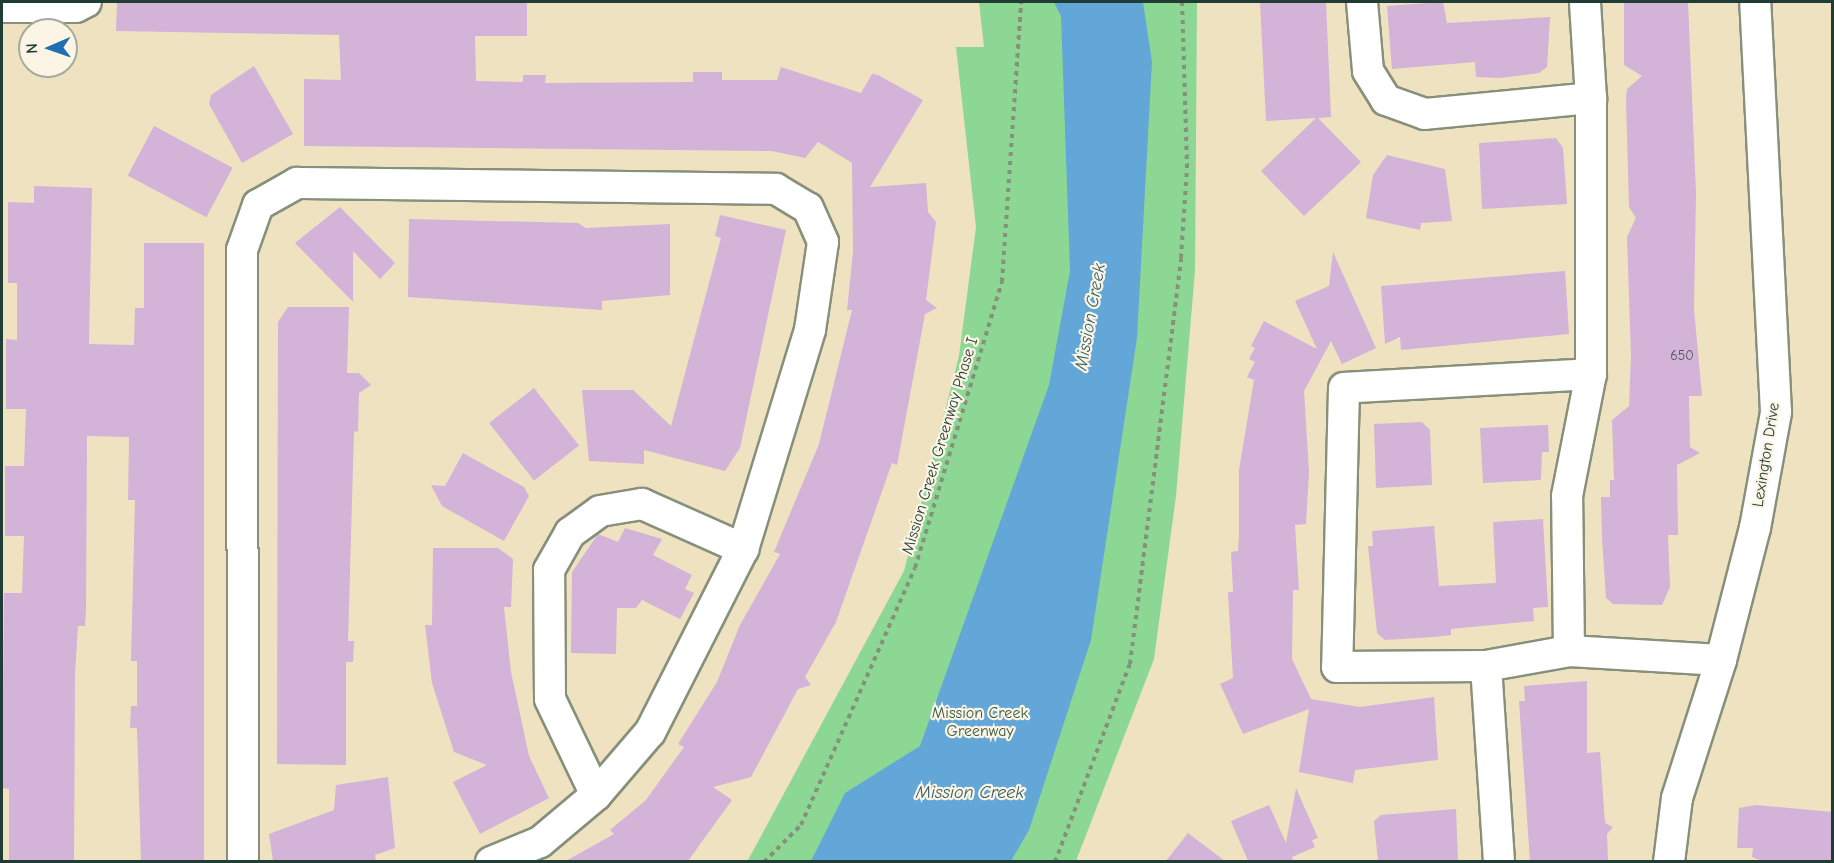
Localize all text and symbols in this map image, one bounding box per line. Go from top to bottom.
north arrow [18,18,78,78]
text: N [23,43,41,54]
water label: Mission Creek [1071,262,1111,372]
street label: Mission Creek Greenway Phase I [898,335,982,557]
house number: 650 [1670,348,1694,364]
street label: Lexington Drive [1748,401,1784,509]
park label: Mission Creek Greenway [932,703,1028,741]
water label: Mission Creek [916,782,1024,804]

